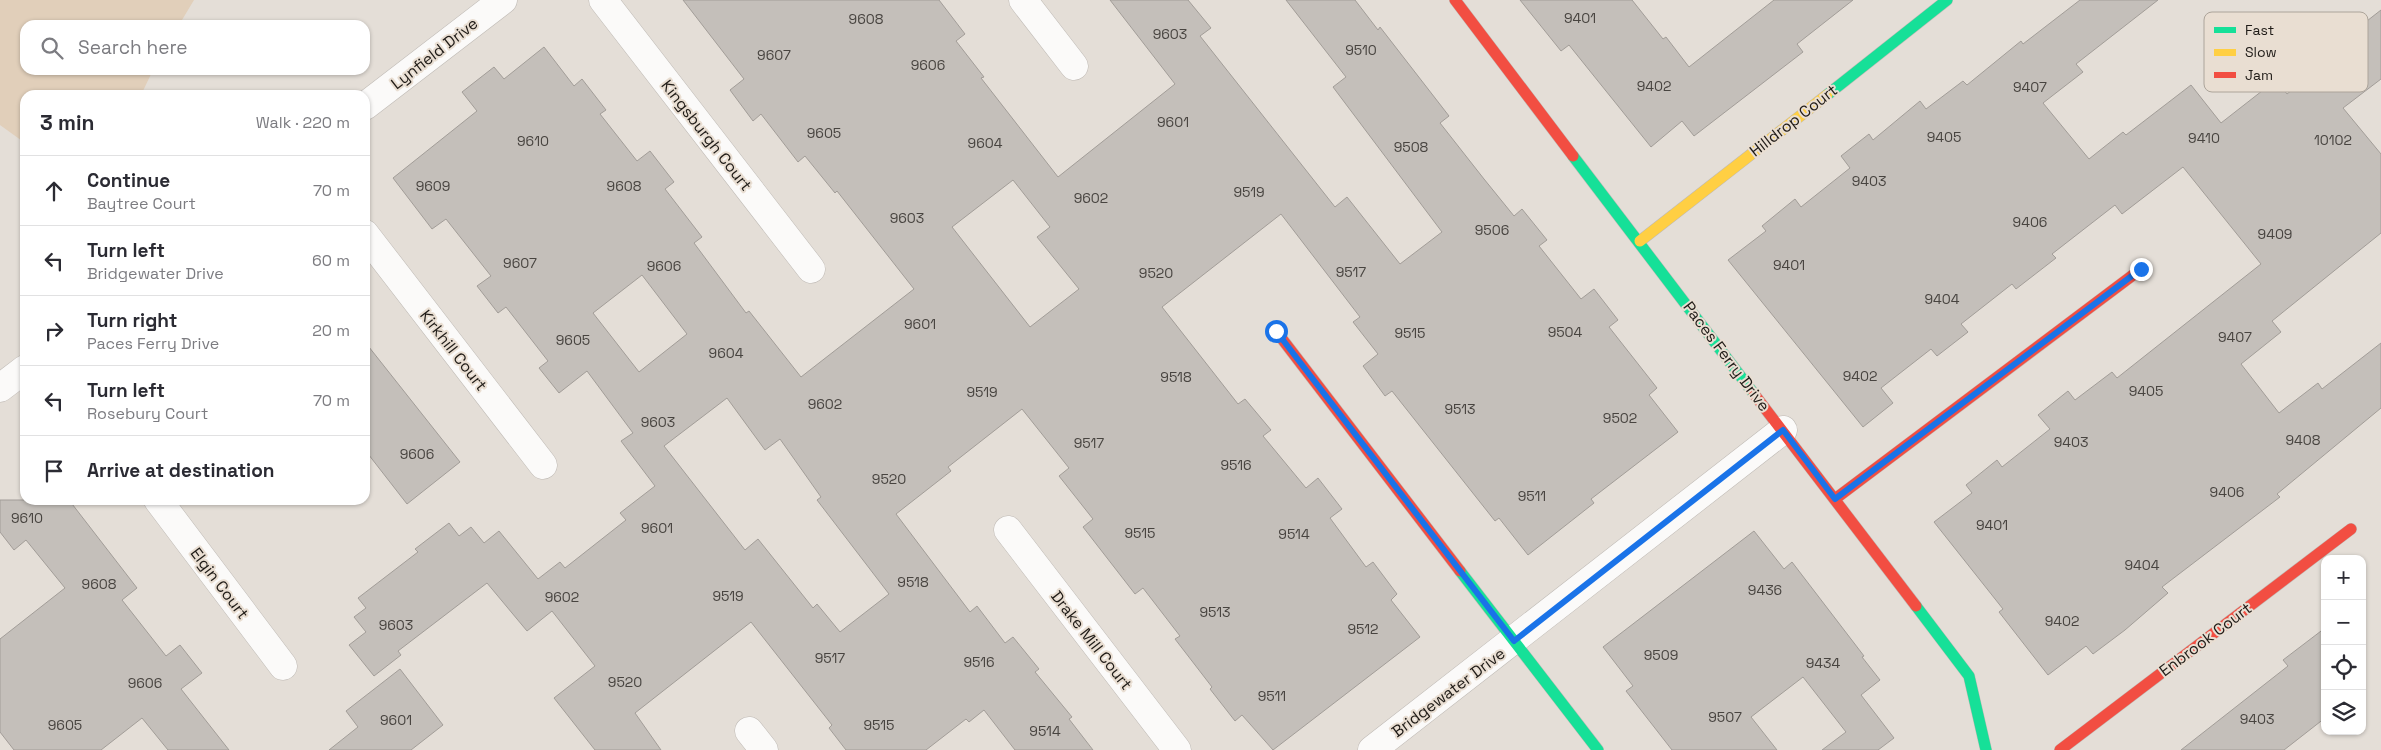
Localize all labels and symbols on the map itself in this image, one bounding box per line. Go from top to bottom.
house number: 9401 [1564,9,1596,27]
house number: 9608 [849,10,884,28]
legend [2204,12,2368,92]
street label: Lynfield Drive [387,13,482,94]
text: Fast [2245,21,2274,39]
house number: 9603 [1153,25,1187,43]
house number: 9510 [1345,41,1377,59]
text: Slow [2245,43,2277,61]
house number: 9607 [757,46,791,64]
house number: 9606 [911,56,945,74]
text: Jam [2245,66,2273,84]
street label: Kingsburgh Court [657,75,757,195]
house number: 9402 [1637,77,1671,95]
house number: 9407 [2013,78,2047,96]
street label: Hilldrop Court [1745,80,1842,161]
house number: 9601 [1157,113,1189,131]
house number: 9605 [807,124,841,142]
house number: 9405 [1927,128,1961,146]
house number: 9410 [2188,129,2220,147]
house number: 10102 [2314,131,2352,149]
house number: 9610 [517,132,549,150]
house number: 9604 [968,134,1003,152]
house number: 9508 [1394,138,1429,156]
house number: 9403 [1852,172,1886,190]
house number: 9609 [416,177,450,195]
house number: 9608 [607,177,642,195]
house number: 9519 [1233,183,1265,201]
house number: 9602 [1074,189,1108,207]
house number: 9603 [890,209,924,227]
house number: 9406 [2013,213,2047,231]
house number: 9506 [1475,221,1509,239]
house number: 9409 [2258,225,2292,243]
house number: 9607 [503,254,537,272]
house number: 9401 [1773,256,1805,274]
house number: 9606 [647,257,681,275]
route end [2130,258,2153,281]
house number: 9517 [1336,263,1366,281]
house number: 9520 [1139,264,1173,282]
house number: 9404 [1924,290,1960,308]
street label: Paces Ferry Drive [1678,297,1775,415]
street label: Kirkhill Court [415,305,492,395]
house number: 9601 [904,315,936,333]
route start [1265,320,1288,343]
house number: 9504 [1548,323,1583,341]
house number: 9515 [1395,324,1426,342]
house number: 9407 [2218,328,2252,346]
house number: 9605 [556,331,590,349]
house number: 9604 [709,344,744,362]
house number: 9402 [1843,367,1877,385]
house number: 9518 [1160,368,1192,386]
house number: 9405 [2129,382,2163,400]
house number: 9519 [966,383,998,401]
house number: 9602 [808,395,842,413]
house number: 9513 [1444,400,1476,418]
house number: 9502 [1603,409,1637,427]
house number: 9603 [641,413,675,431]
house number: 9408 [2285,431,2321,449]
house number: 9403 [2054,433,2088,451]
house number: 9517 [1074,434,1104,452]
house number: 9606 [400,445,434,463]
house number: 9516 [1220,456,1252,474]
house number: 9520 [872,470,906,488]
house number: 9406 [2210,483,2244,501]
house number: 9511 [1518,487,1546,505]
house number: 9610 [11,509,43,527]
house number: 9401 [1976,516,2008,534]
house number: 9601 [641,519,673,537]
house number: 9515 [1125,524,1156,542]
house number: 9514 [1278,525,1310,543]
street label: Elgin Court [186,543,253,623]
house number: 9404 [2124,556,2160,574]
house number: 9518 [897,573,929,591]
house number: 9608 [82,575,117,593]
house number: 9436 [1748,581,1782,599]
street label: Drake Mill Court [1046,586,1137,694]
house number: 9519 [712,587,744,605]
house number: 9602 [545,588,579,606]
street label: Enbrook Court [2155,598,2256,681]
house number: 9513 [1199,603,1231,621]
house number: 9402 [2045,612,2079,630]
house number: 9603 [379,616,413,634]
house number: 9512 [1347,620,1379,638]
street label: Bridgewater Drive [1387,643,1509,742]
house number: 9509 [1644,646,1678,664]
house number: 9517 [815,649,845,667]
house number: 9516 [963,653,995,671]
house number: 9434 [1806,654,1841,672]
house number: 9520 [608,673,642,691]
house number: 9606 [128,674,162,692]
house number: 9511 [1258,687,1286,705]
house number: 9507 [1708,708,1742,726]
house number: 9403 [2240,710,2274,728]
house number: 9601 [380,711,412,729]
house number: 9605 [48,716,82,734]
house number: 9515 [864,716,895,734]
house number: 9514 [1029,722,1061,740]

